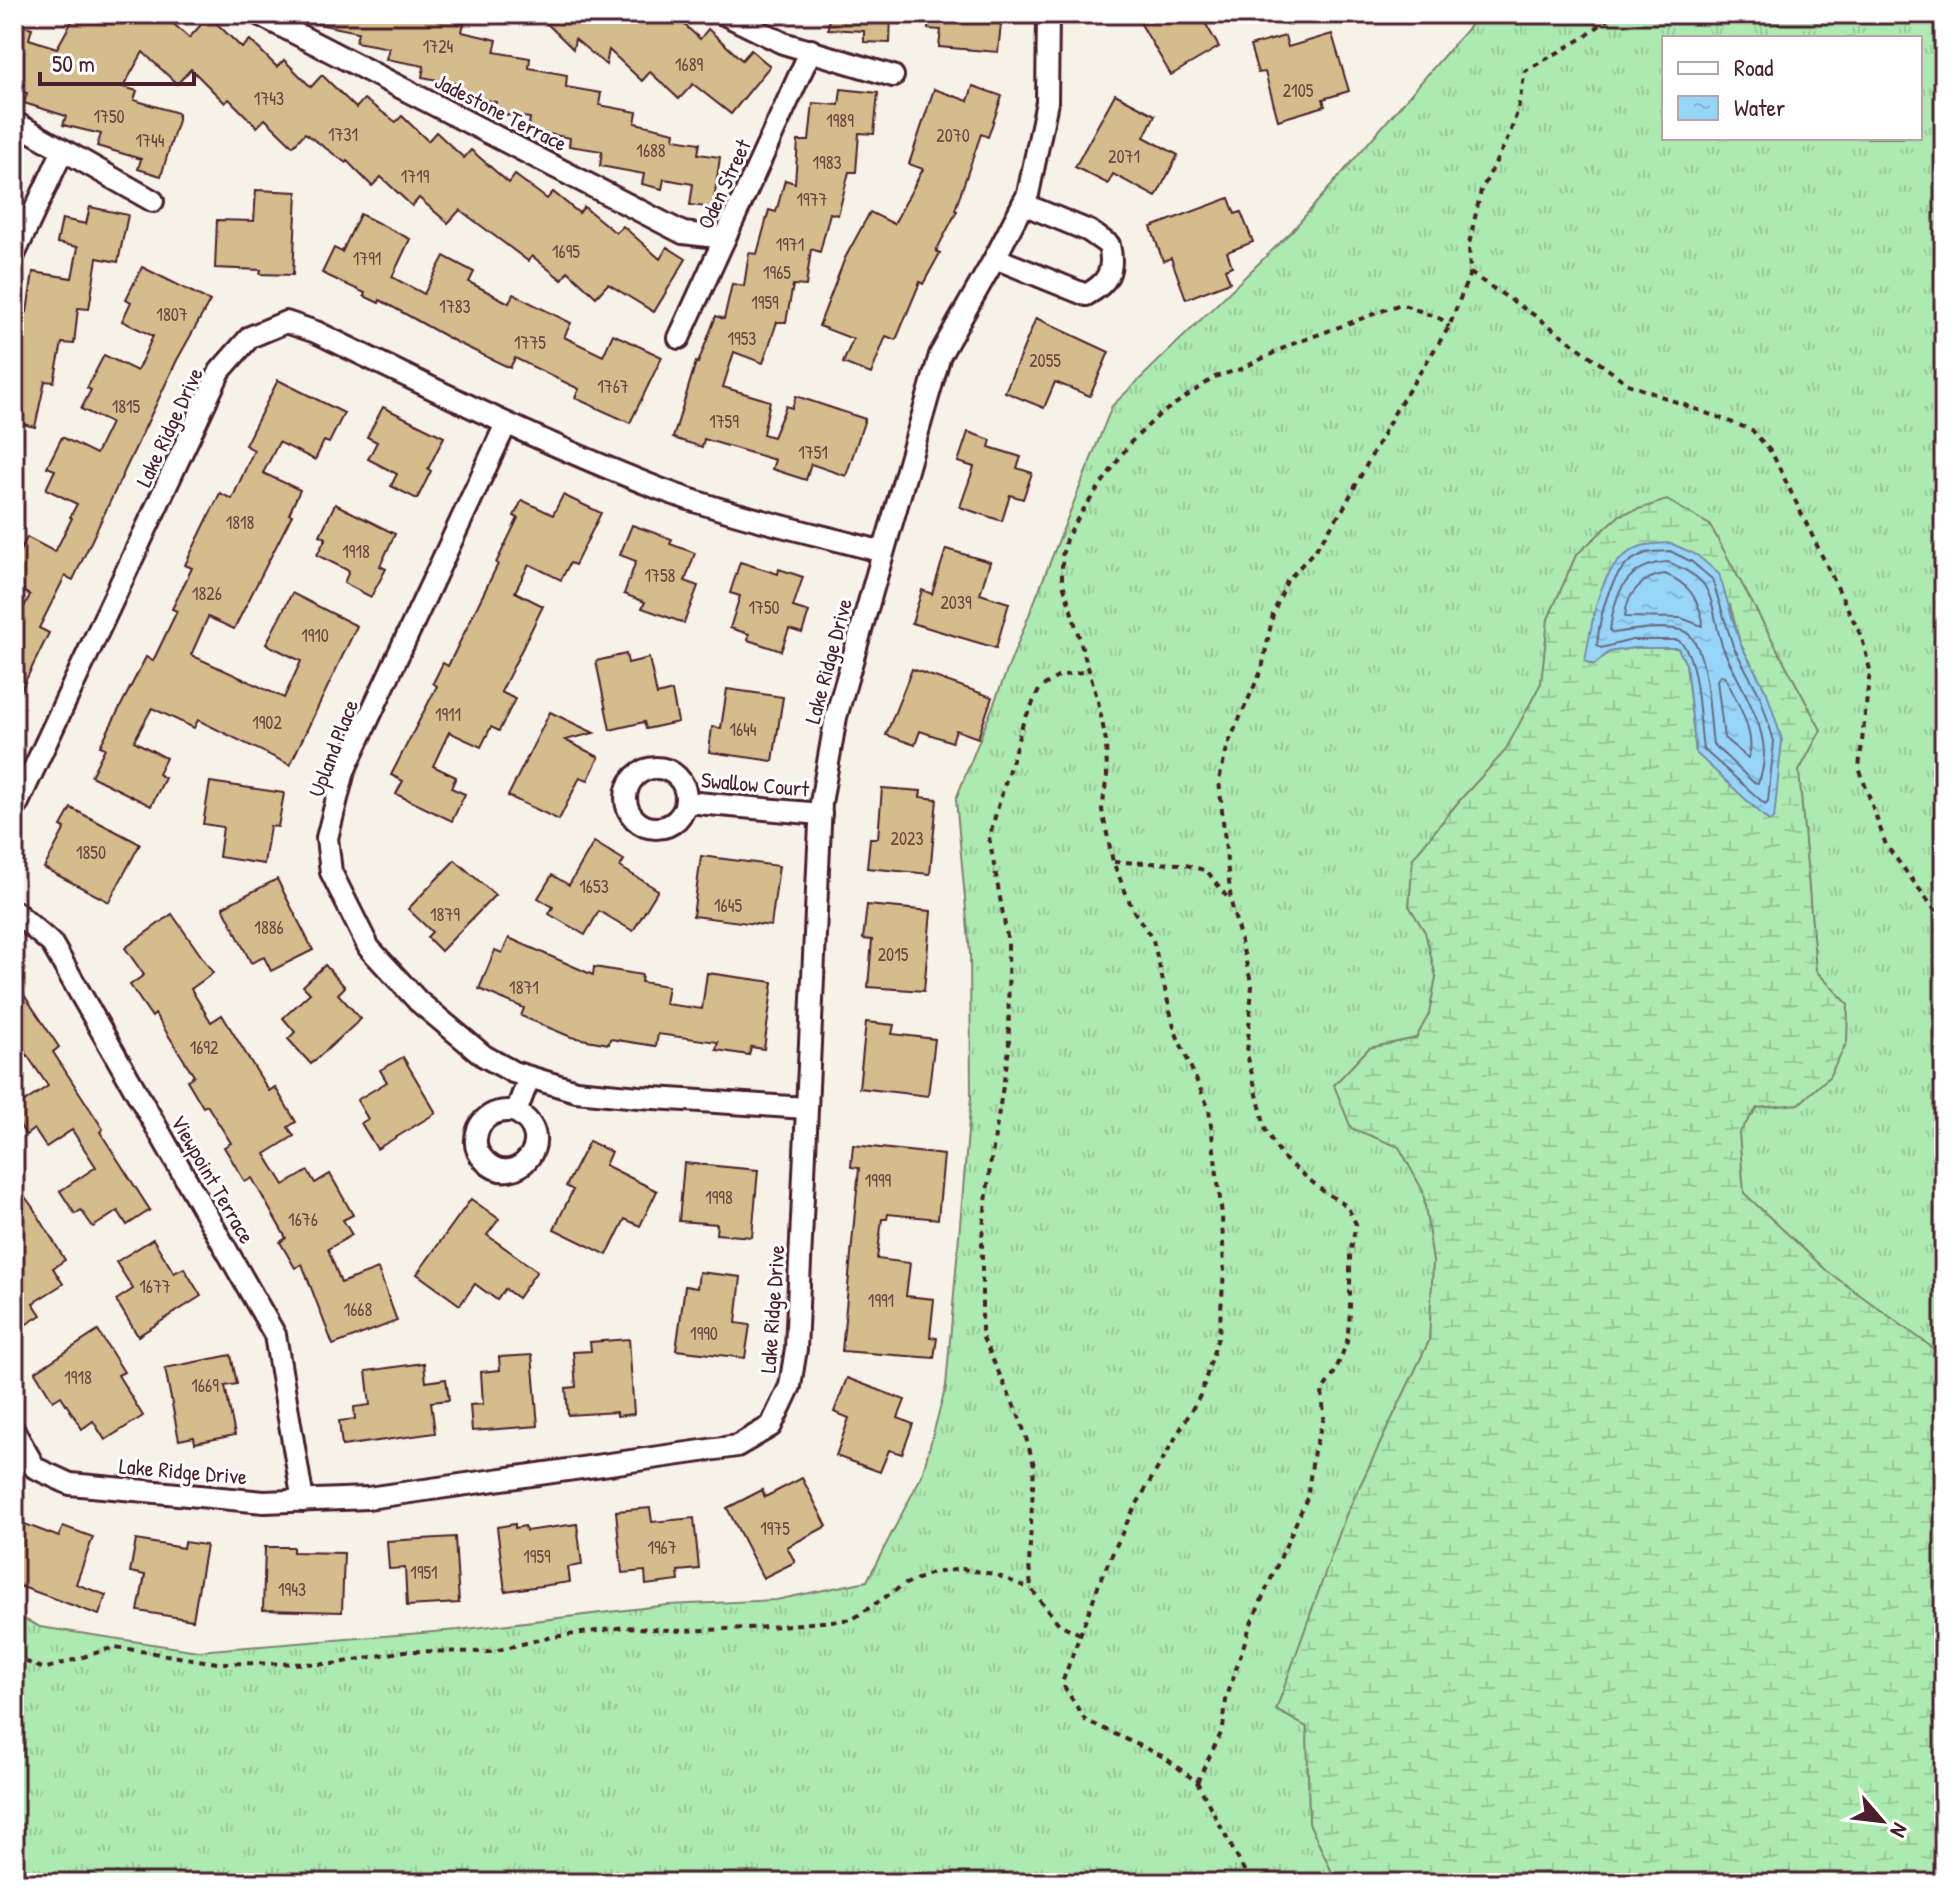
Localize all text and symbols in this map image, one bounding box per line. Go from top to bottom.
house number: 1724 [423,34,454,59]
scale bar [40,36,194,86]
legend [1662,36,1922,140]
text: 50 m [52,47,95,79]
text: Road [1734,51,1773,83]
house number: 1689 [675,52,703,77]
street label: Jadestone Terrace [430,66,572,158]
house number: 2105 [1283,78,1314,103]
house number: 1743 [254,86,284,111]
text: Water [1734,91,1785,123]
house number: 1750 [93,104,125,129]
house number: 1989 [826,108,854,133]
house number: 1731 [328,122,358,147]
house number: 2070 [936,123,970,148]
house number: 1744 [136,128,165,153]
street label: Oden Street [690,134,758,234]
house number: 1688 [636,138,666,163]
house number: 2071 [1108,144,1140,169]
house number: 1983 [813,150,842,175]
house number: 1719 [401,164,430,189]
house number: 1977 [797,187,828,212]
house number: 1971 [776,232,804,257]
house number: 1695 [552,239,580,264]
house number: 1791 [353,246,381,271]
house number: 1965 [763,260,791,285]
house number: 1959 [751,290,779,315]
house number: 1783 [439,294,471,319]
house number: 1807 [156,302,188,327]
house number: 1953 [728,326,756,351]
house number: 1775 [514,330,546,355]
house number: 2055 [1029,348,1061,373]
street label: Lake Ridge Drive [128,362,210,491]
house number: 1767 [597,374,629,399]
house number: 1815 [112,394,141,419]
house number: 1759 [709,409,739,434]
house number: 1751 [798,440,828,465]
house number: 1818 [226,510,255,535]
house number: 1918 [342,539,370,564]
house number: 1758 [645,563,676,588]
house number: 1826 [192,581,222,606]
house number: 2039 [940,590,972,615]
house number: 1750 [748,595,780,620]
street label: Lake Ridge Drive [797,595,859,727]
house number: 1910 [301,623,329,648]
street label: Upland Place [301,695,365,801]
house number: 1911 [435,702,461,727]
house number: 1902 [252,710,282,735]
house number: 1644 [729,717,757,742]
street label: Swallow Court [700,764,811,804]
house number: 2023 [891,826,923,851]
house number: 1850 [76,840,106,865]
house number: 1653 [579,874,609,899]
house number: 1645 [714,893,742,918]
house number: 1879 [430,902,460,927]
house number: 1886 [254,915,284,940]
house number: 2015 [878,942,909,967]
house number: 1871 [509,975,539,1000]
house number: 1692 [190,1035,219,1060]
street label: Viewpoint Terrace [164,1109,262,1249]
house number: 1999 [865,1168,892,1193]
house number: 1998 [705,1185,733,1210]
house number: 1676 [288,1207,318,1232]
street label: Lake Ridge Drive [753,1244,791,1374]
house number: 1677 [139,1274,171,1299]
house number: 1991 [868,1288,894,1313]
house number: 1668 [344,1297,373,1322]
house number: 1990 [690,1321,718,1346]
house number: 1918 [64,1365,92,1390]
house number: 1669 [191,1373,219,1398]
street label: Lake Ridge Drive [118,1450,248,1492]
house number: 1975 [760,1516,790,1541]
house number: 1967 [647,1535,677,1560]
house number: 1959 [523,1544,551,1569]
house number: 1951 [410,1560,438,1585]
house number: 1943 [278,1577,306,1602]
north arrow [1842,1781,1922,1861]
text: N [1884,1818,1916,1843]

